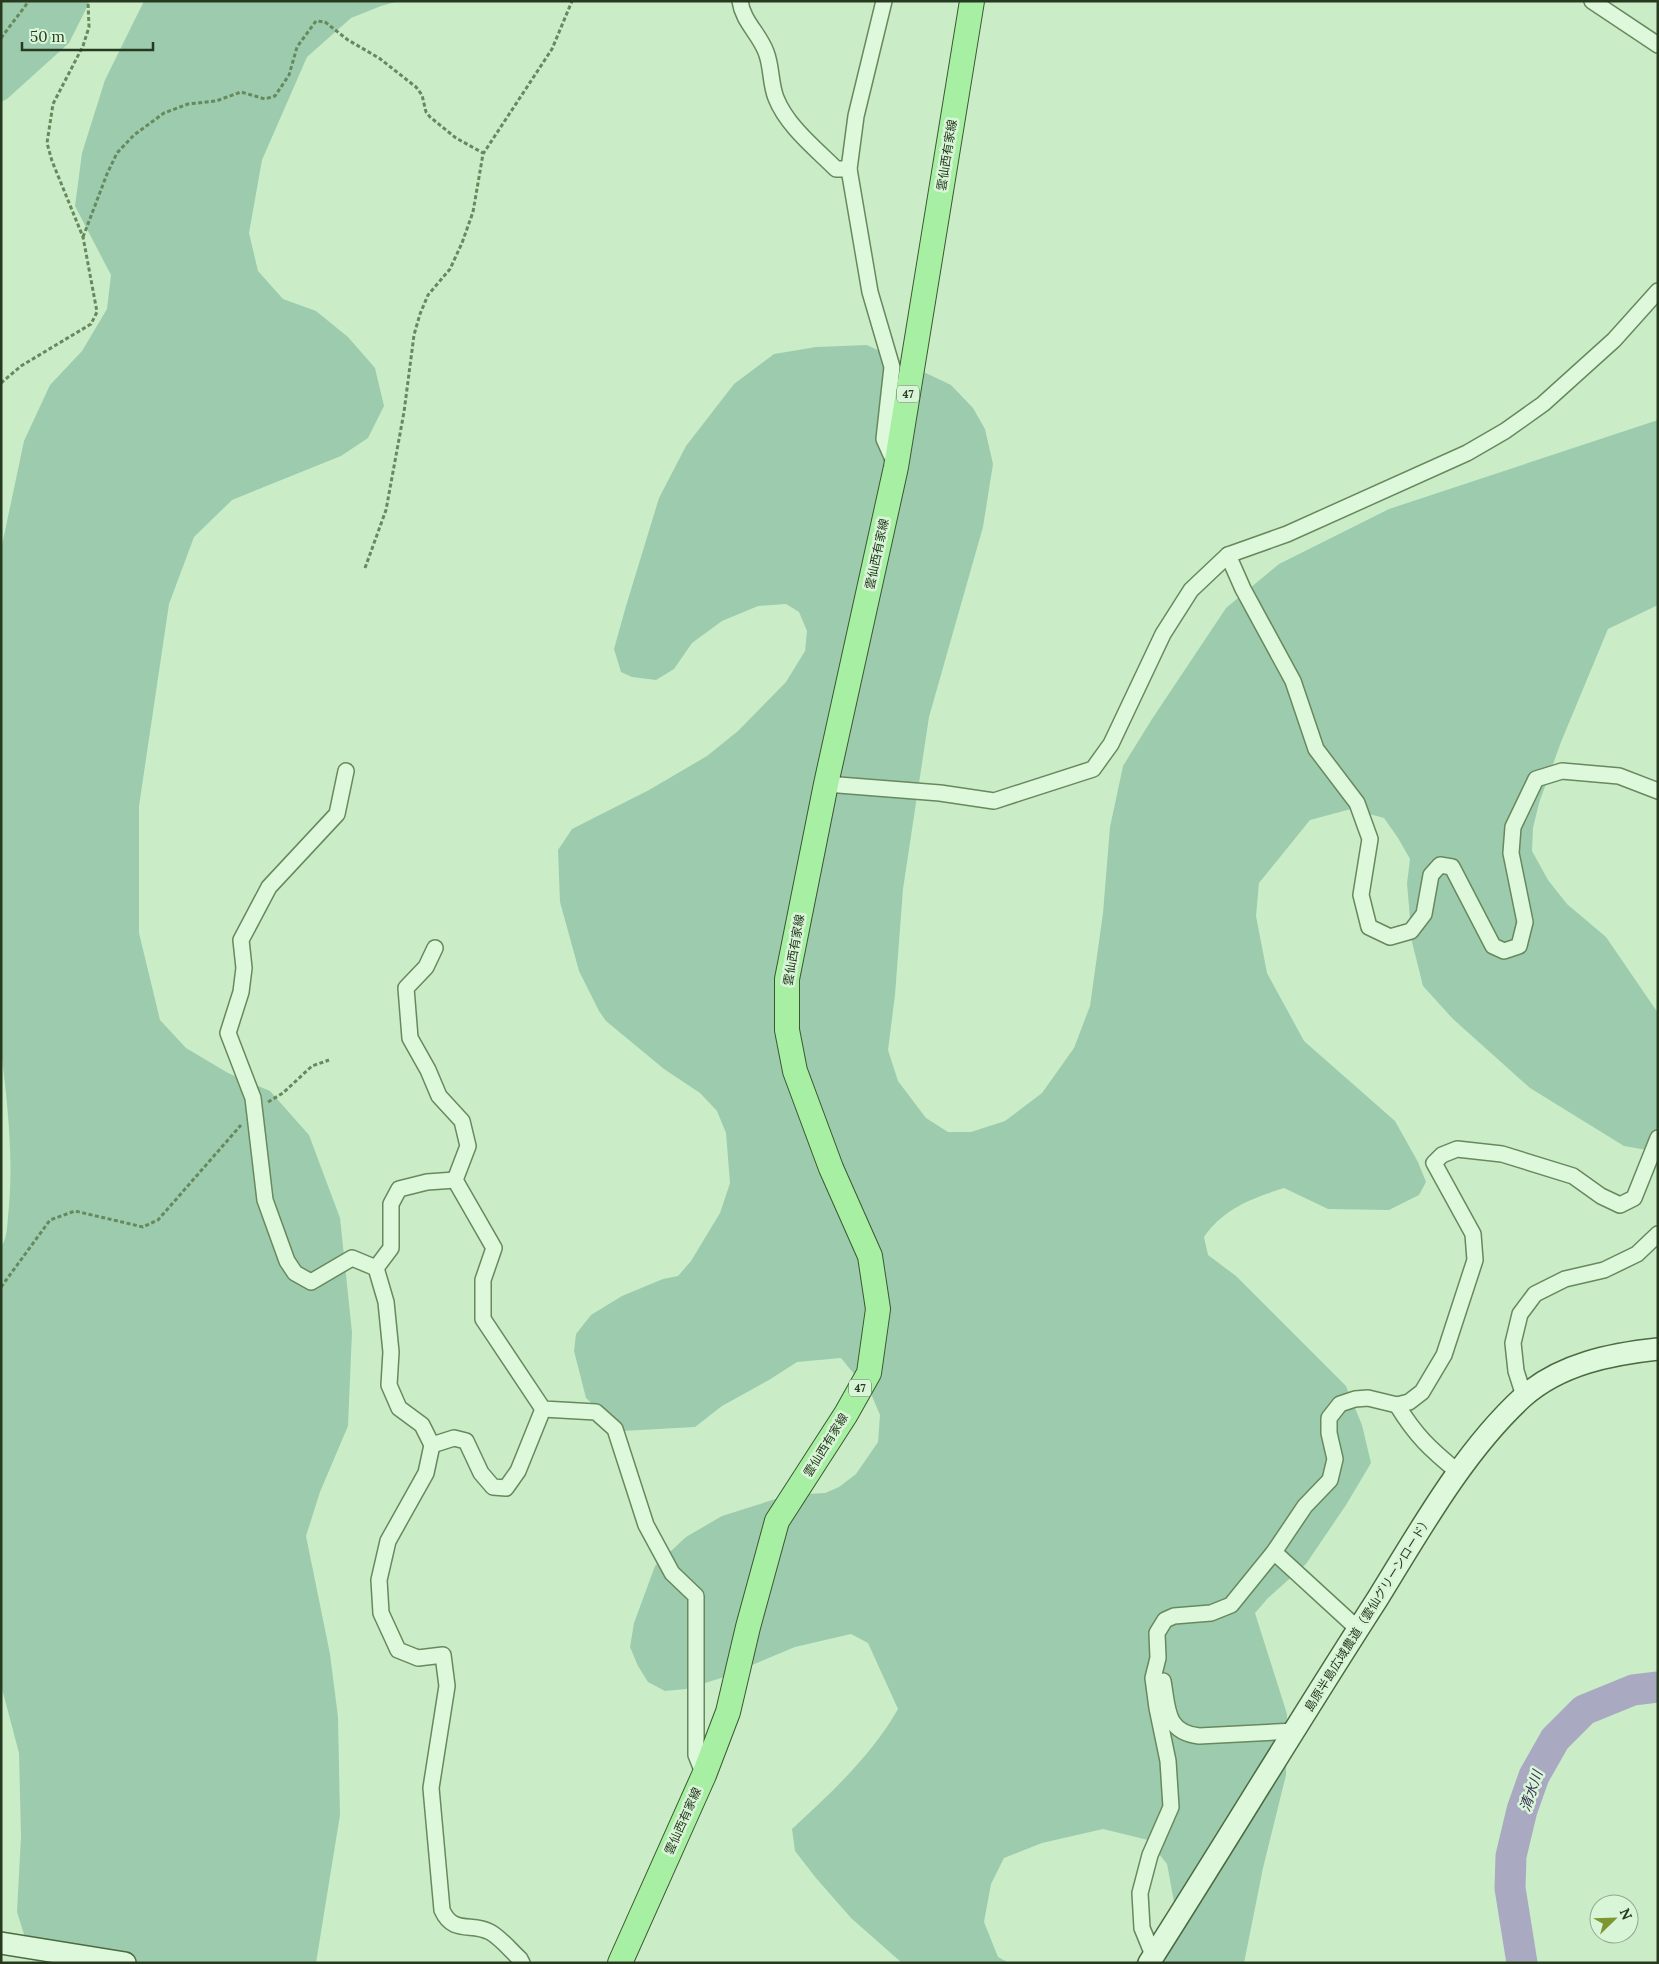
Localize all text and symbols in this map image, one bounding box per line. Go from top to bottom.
scale bar [22,20,154,52]
text: 50 m [30,27,65,46]
street label: 雲仙西有家線 [933,118,960,192]
road number: 47 [897,386,919,402]
street label: 雲仙西有家線 [862,517,891,591]
street label: 雲仙西有家線 [780,913,807,987]
road number: 47 [849,1380,871,1396]
street label: 雲仙西有家線 [800,1410,851,1479]
street label: 島原半島広域農道（雲仙グリーンロード） [1301,1513,1434,1714]
water label: 清水川 [1516,1766,1547,1814]
street label: 雲仙西有家線 [661,1785,704,1857]
north arrow [1589,1894,1639,1944]
text: N [1616,1905,1636,1923]

